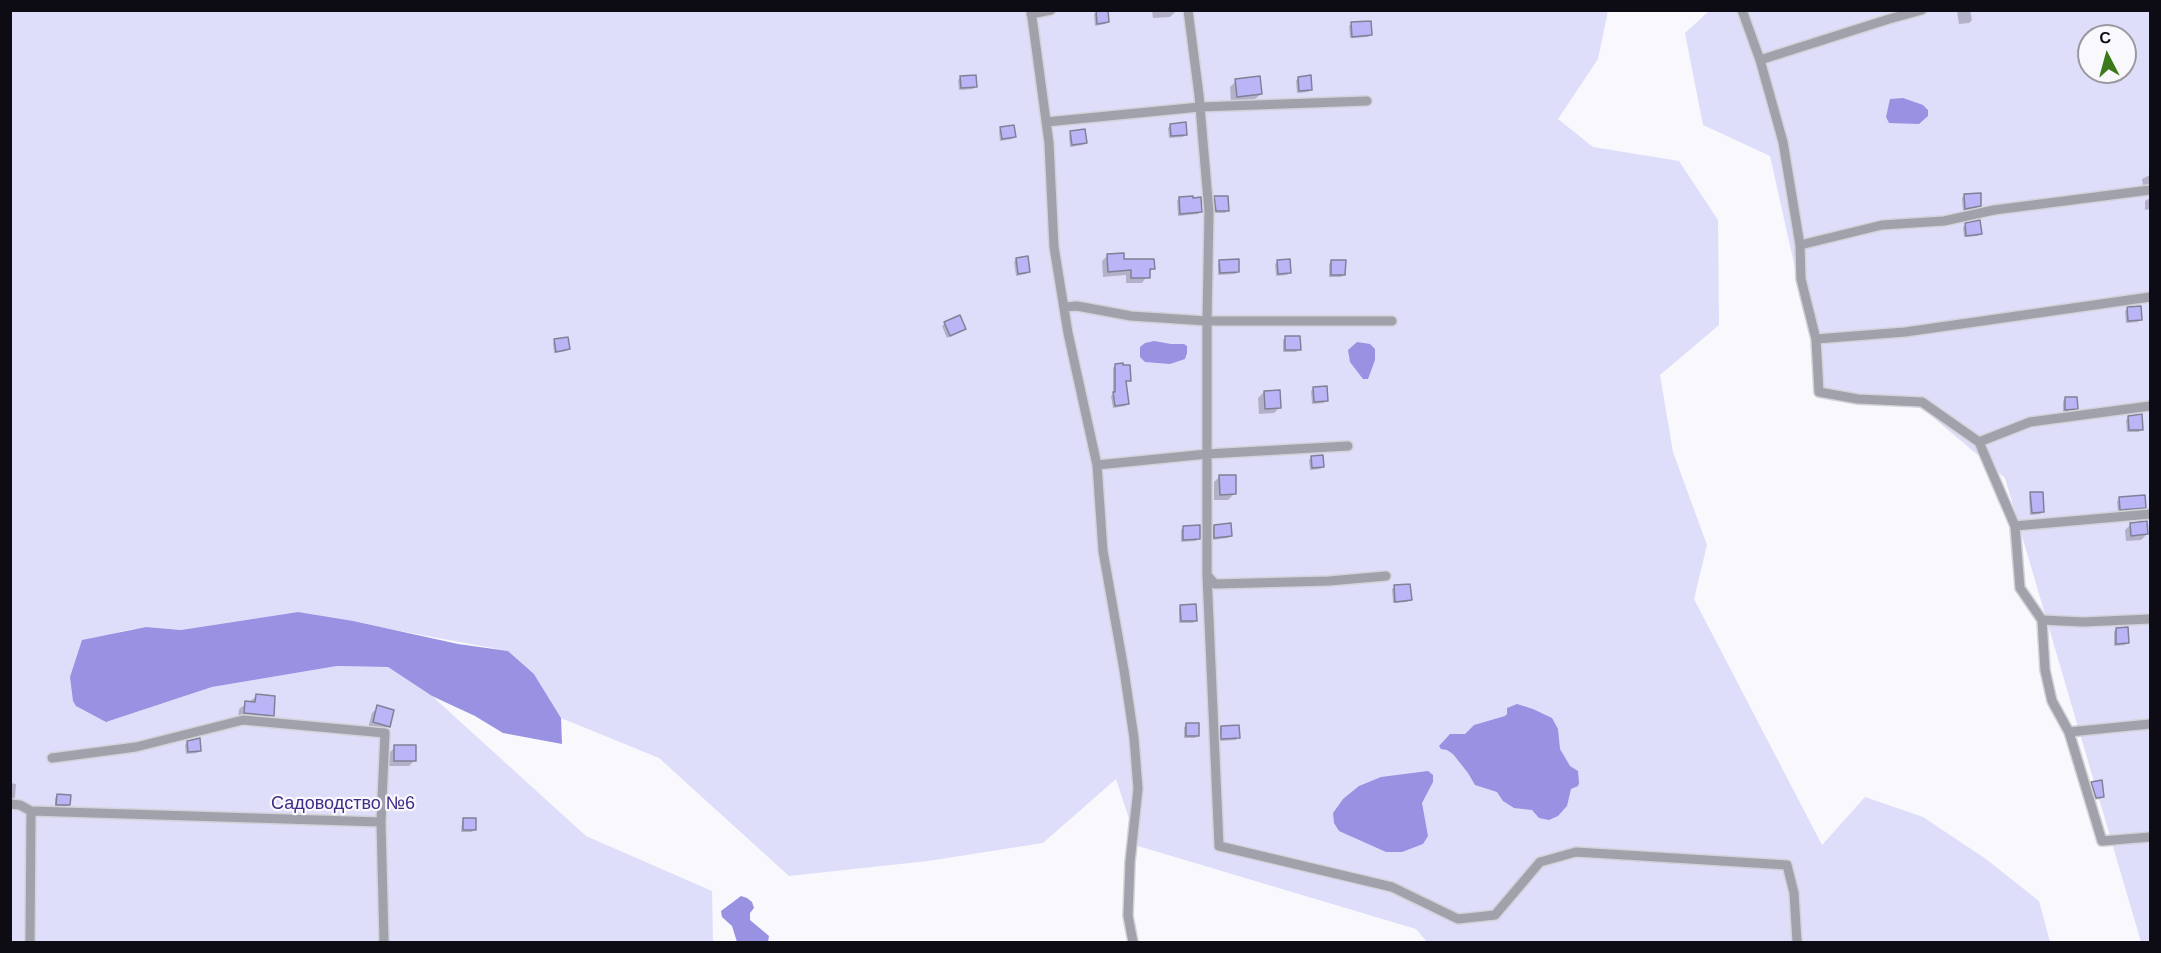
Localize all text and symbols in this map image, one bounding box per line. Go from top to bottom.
north arrow [2077,24,2137,84]
text: С [2099,29,2112,47]
park label: Садоводство №6 [271,793,415,815]

